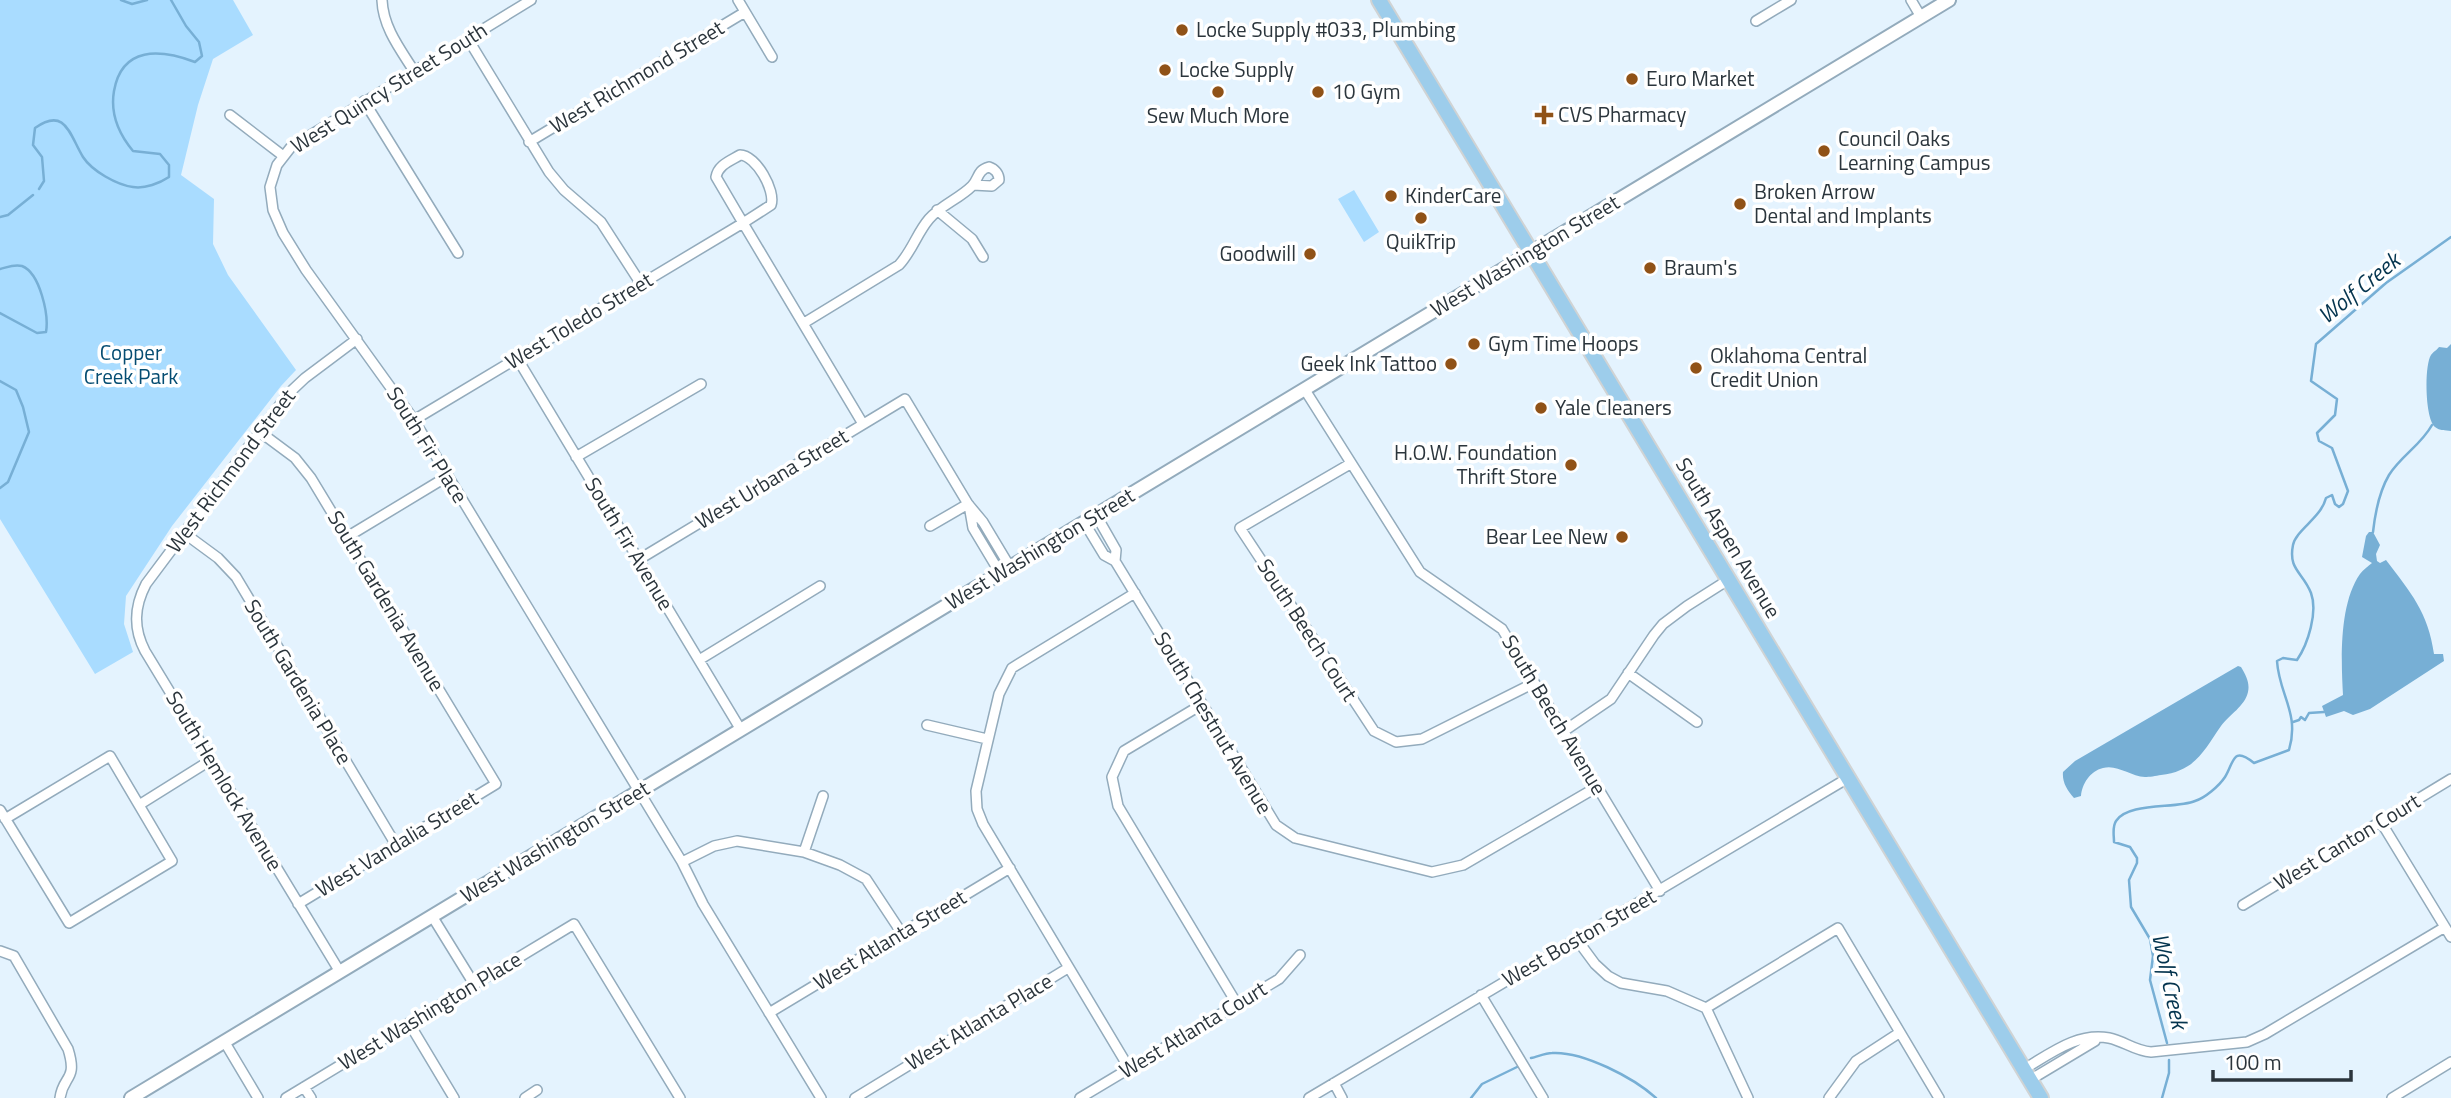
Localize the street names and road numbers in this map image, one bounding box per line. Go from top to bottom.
street label: West Richmond Street [543,11,730,141]
street label: West Quincy Street South [284,14,493,161]
street label: West Washington Street [1424,186,1626,324]
street label: West Toledo Street [499,263,659,377]
street label: South Fir Place [379,380,476,509]
street label: West Richmond Street [158,381,303,559]
street label: West Urbana Street [689,419,855,537]
street label: South Aspen Avenue [1668,451,1790,624]
street label: South Fir Avenue [577,471,682,616]
street label: West Washington Street [939,479,1141,617]
street label: South Gardenia Avenue [320,504,454,697]
street label: South Beech Court [1250,552,1366,708]
street label: South Gardenia Place [237,593,361,770]
street label: South Chestnut Avenue [1147,625,1281,820]
street label: South Beech Avenue [1494,628,1615,801]
street label: South Hemlock Avenue [158,685,291,876]
street label: West Washington Street [454,772,656,910]
street label: West Vandalia Street [309,782,484,904]
street label: West Canton Court [2267,784,2426,898]
street label: West Atlanta Street [807,880,973,998]
street label: West Boston Street [1496,880,1662,994]
street label: West Washington Place [332,943,527,1078]
street label: West Atlanta Place [899,965,1058,1078]
street label: West Atlanta Court [1113,972,1273,1086]

